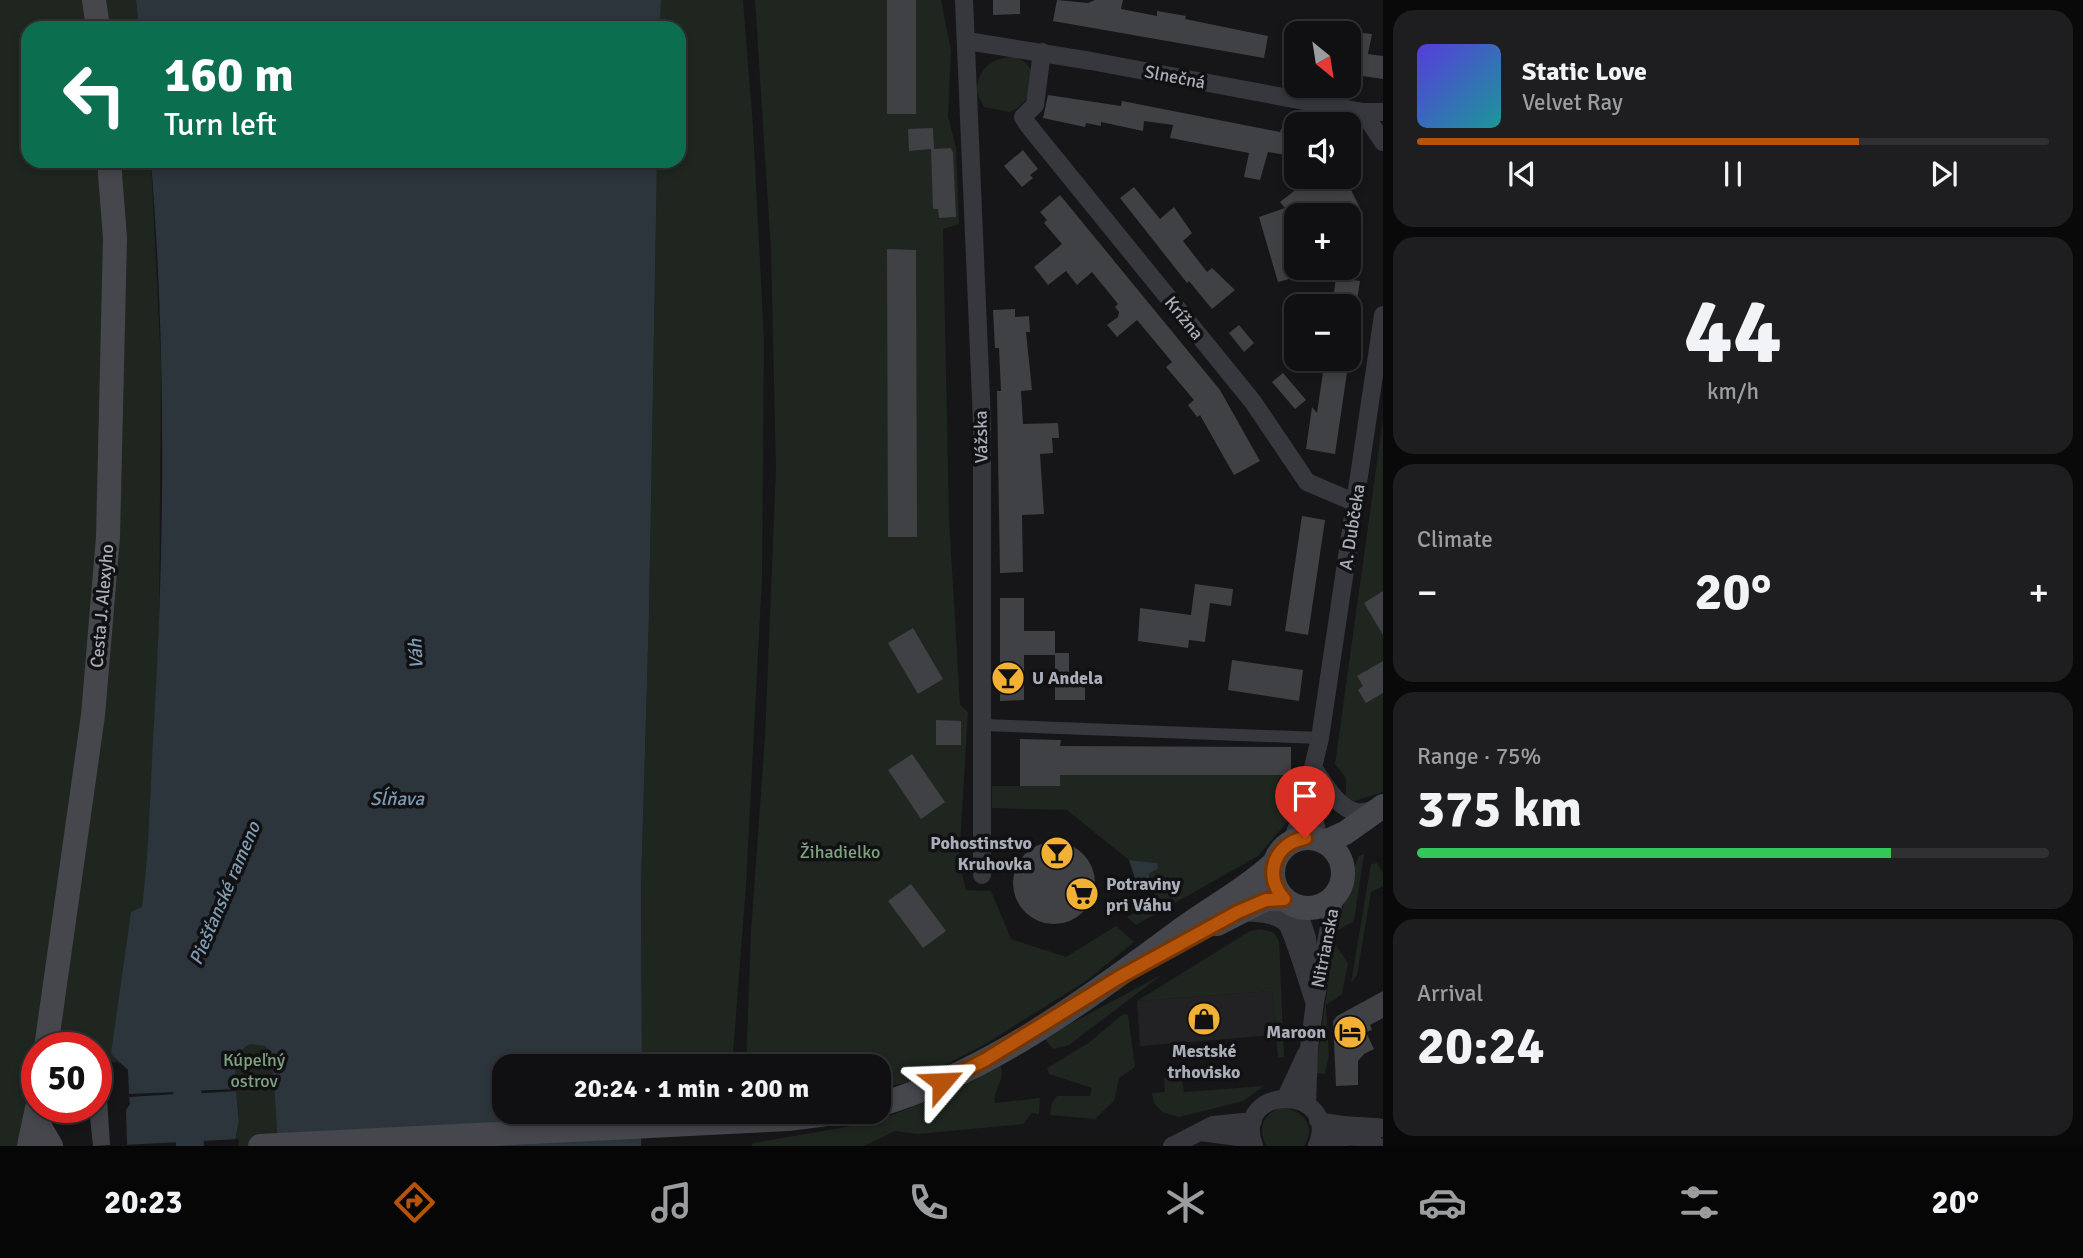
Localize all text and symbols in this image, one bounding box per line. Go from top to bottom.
north arrow [1284,21,1362,98]
map controls [1284,21,1361,371]
text: 160 m [164,45,294,105]
icon: left [49,49,140,140]
text: Static Love [1522,56,1647,88]
street label: Slnečná [1143,60,1207,94]
text: Velvet Ray [1522,88,1623,117]
text: Turn left [164,105,277,144]
button: sound [1284,112,1361,189]
icon: previous [1503,155,1541,193]
icon: pause [1714,155,1752,193]
icon: next [1925,155,1963,193]
button: + [1284,203,1361,280]
text: 44 [1684,275,1782,388]
street label: Krížna [1160,292,1208,344]
button: − [1284,294,1361,371]
text: km/h [1707,377,1759,406]
street label: Vážska [970,410,992,464]
street label: A. Dubčeka [1334,482,1370,572]
text: Climate [1417,525,1493,554]
street label: Cesta J. Alexyho [86,543,118,669]
text: 20° [1695,560,1771,624]
text: − [1417,569,1438,616]
text: + [2028,569,2049,616]
water label: Váh [403,638,429,670]
bar icon: U Andela [989,659,1027,697]
place label: U Andela [1032,667,1103,689]
text: Range · 75% [1417,742,1541,771]
pin [1275,766,1335,838]
icon: arrive [1286,777,1324,815]
text: 375 km [1417,777,1582,841]
water label: Sĺňava [370,786,425,811]
water label: Piešťanské rameno [184,817,266,968]
place label: Pohostinstvo Kruhovka [930,832,1032,875]
bar icon: Pohostinstvo Kruhovka [1038,834,1076,872]
park label: Žihadielko [800,841,880,863]
place label: Potraviny pri Váhu [1106,873,1181,916]
supermarket icon: Potraviny pri Váhu [1063,875,1101,913]
street label: Nitrianska [1307,907,1343,989]
text: Arrival [1417,979,1483,1008]
shop icon: Mestské trhovisko [1185,1000,1223,1038]
hotel icon: Maroon [1331,1013,1369,1051]
text: 20:24 [1417,1014,1545,1078]
place label: Maroon [1266,1021,1326,1043]
speed limit sign: 50 [21,1032,112,1123]
place label: Mestské trhovisko [1166,1040,1241,1083]
position arrow [905,1045,979,1119]
park label: Kúpeľný ostrov [223,1049,286,1092]
text: 20:24 · 1 min · 200 m [574,1073,809,1105]
icon: directions [390,1178,439,1227]
icon: music [647,1178,696,1227]
icon: phone [904,1178,953,1227]
icon: climate [1161,1178,1210,1227]
icon: car [1418,1178,1467,1227]
icon: filters [1675,1178,1724,1227]
text: 20:23 [104,1183,182,1222]
text: 20° [1932,1183,1979,1222]

